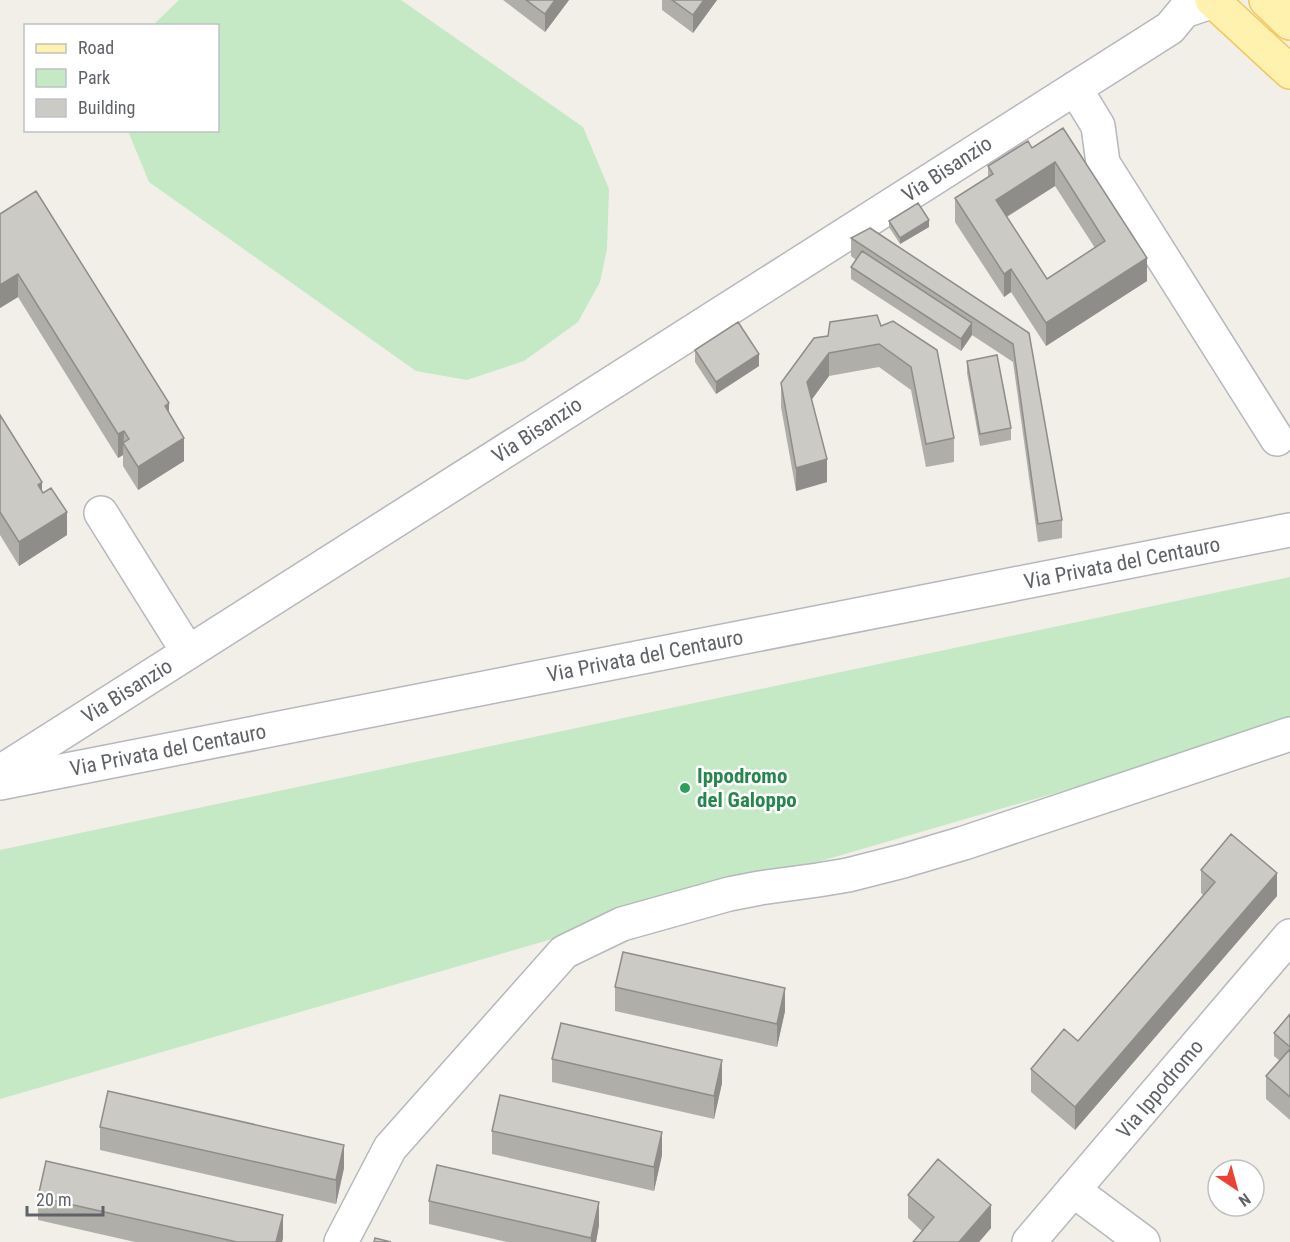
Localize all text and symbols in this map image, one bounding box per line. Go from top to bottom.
legend [24,24,219,132]
text: Road [78,37,114,58]
text: Park [78,67,110,88]
text: Building [78,97,135,118]
street label: Via Bisanzio [898,131,996,207]
street label: Via Bisanzio [488,392,586,468]
street label: Via Privata del Centauro [1022,532,1222,594]
street label: Via Privata del Centauro [545,625,745,687]
street label: Via Bisanzio [77,654,177,728]
street label: Via Privata del Centauro [68,719,268,781]
place label: Ippodromo del Galoppo [697,764,797,812]
marker: Ippodromo del Galoppo [678,781,692,795]
street label: Via Ippodromo [1112,1035,1208,1143]
north arrow [1206,1158,1266,1218]
scale bar [27,1179,104,1217]
text: 20 m [36,1189,71,1210]
text: N [1235,1189,1254,1210]

